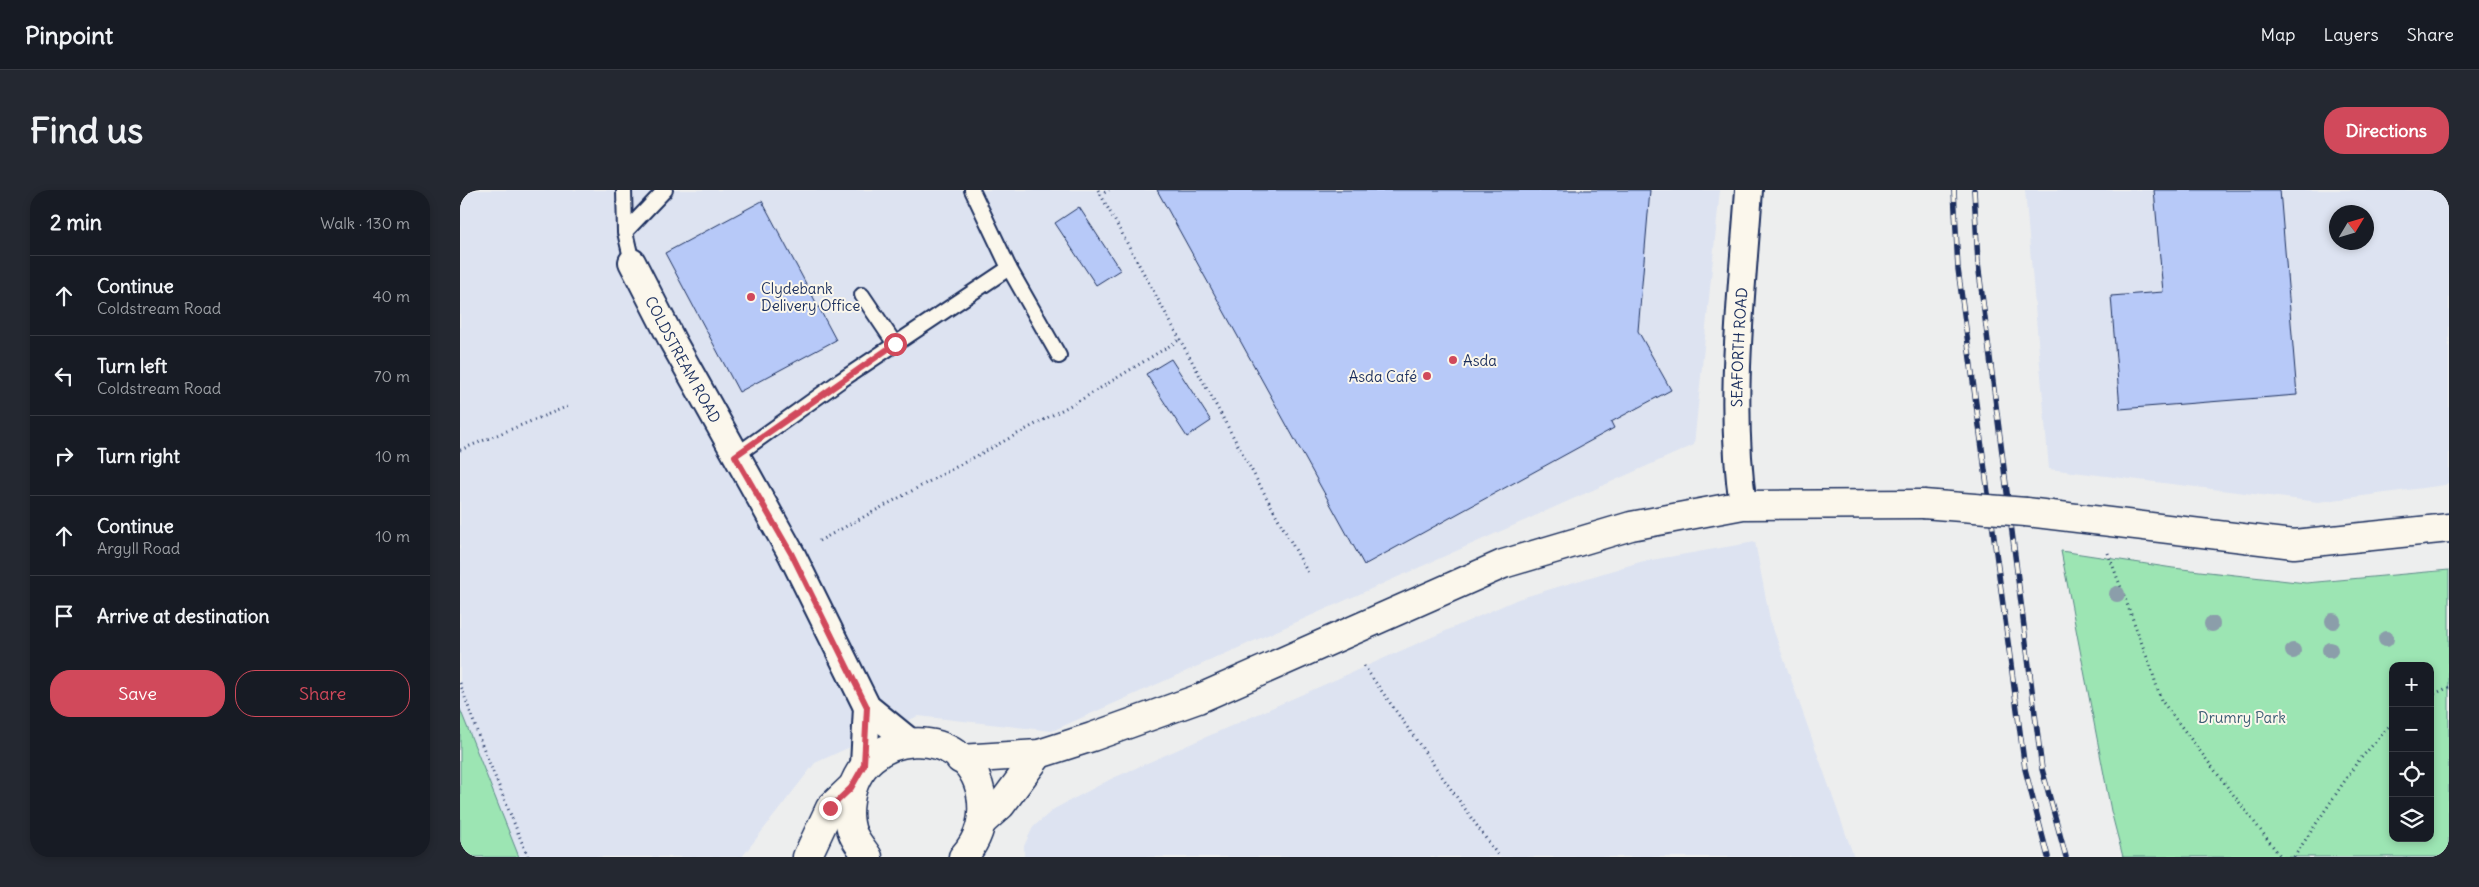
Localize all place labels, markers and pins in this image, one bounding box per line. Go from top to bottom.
place label: Clydebank Delivery Office [761,279,860,315]
marker: Clydebank Delivery Office [745,291,757,303]
place label: Asda [1463,351,1497,370]
marker: Asda [1447,354,1459,366]
place label: Asda Café [1349,367,1417,386]
marker: Asda Café [1421,370,1433,382]

